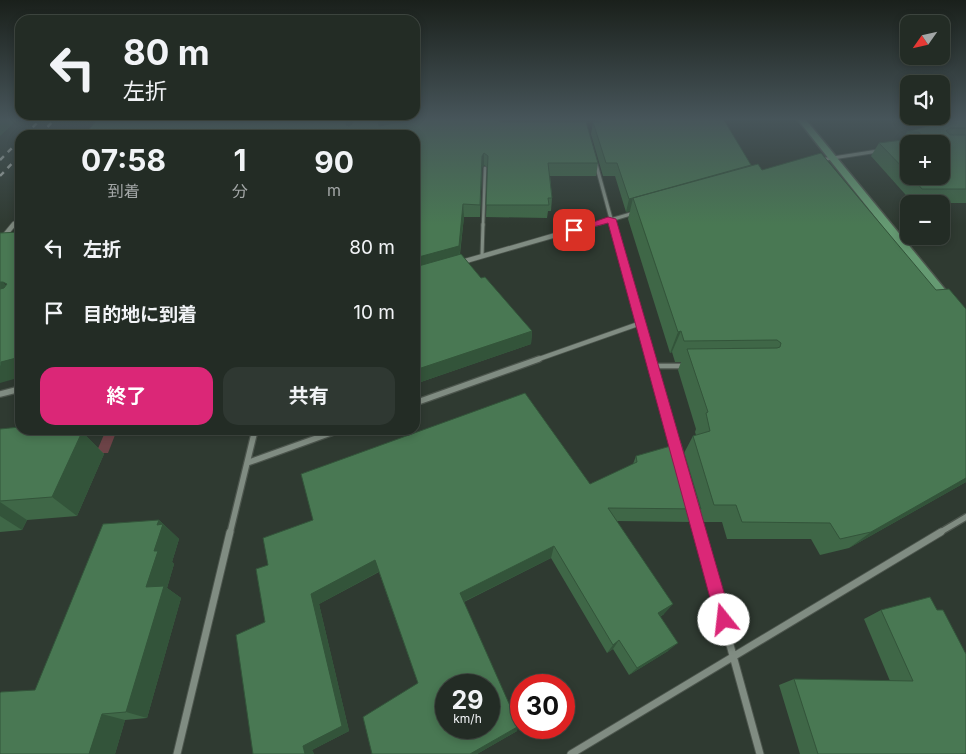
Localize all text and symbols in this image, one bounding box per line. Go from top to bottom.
north arrow [900,15,950,65]
map controls [900,15,950,245]
text: 80 m [123,31,210,73]
icon: left [40,35,105,100]
button: sound [900,75,950,125]
text: 左折 [123,78,167,104]
button: + [900,135,950,185]
text: 07:58 [81,142,166,178]
text: 1 [234,142,247,178]
text: 90 [314,144,354,180]
text: m [327,180,341,200]
text: 到着 [108,181,140,201]
text: 分 [232,181,248,201]
button: − [900,195,950,245]
pin [553,209,595,251]
icon: arrive [560,216,588,244]
icon: left [40,234,68,262]
text: 80 m [349,236,395,259]
text: 左折 [83,238,121,261]
icon: arrive [40,299,68,327]
text: 10 m [353,301,395,324]
text: 目的地に到着 [83,303,197,326]
button: 終了 [40,367,213,425]
button: 共有 [223,367,395,425]
position arrow [697,593,749,645]
speed limit sign: 30 [510,674,575,739]
text: 29 [452,685,483,715]
text: km/h [453,711,482,726]

